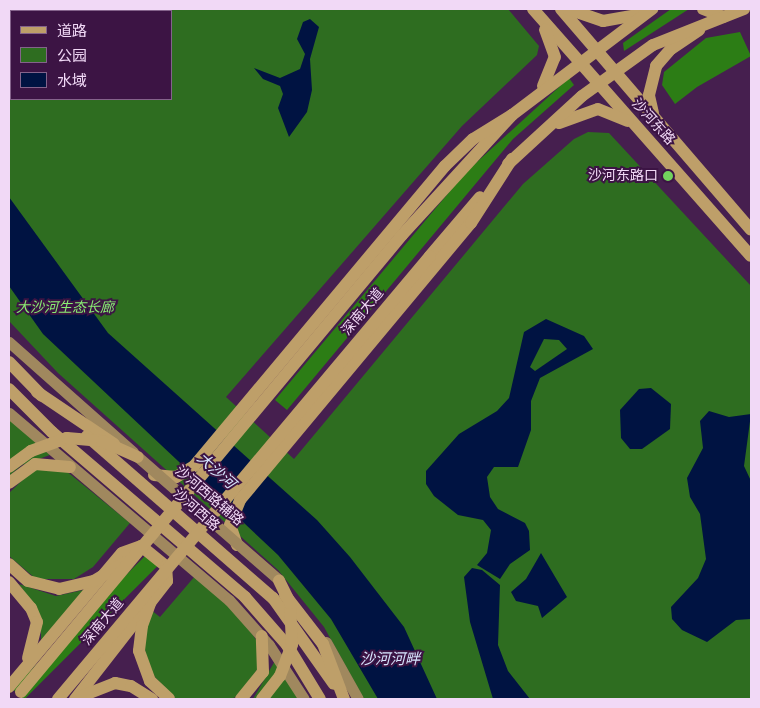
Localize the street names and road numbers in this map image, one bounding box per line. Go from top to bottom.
street label: 沙河东路 [628,96,678,148]
street label: 深南大道 [339,285,387,339]
street label: 沙河西路辅路 [171,463,247,529]
street label: 沙河西路 [169,485,223,535]
street label: 深南大道 [79,595,127,649]

